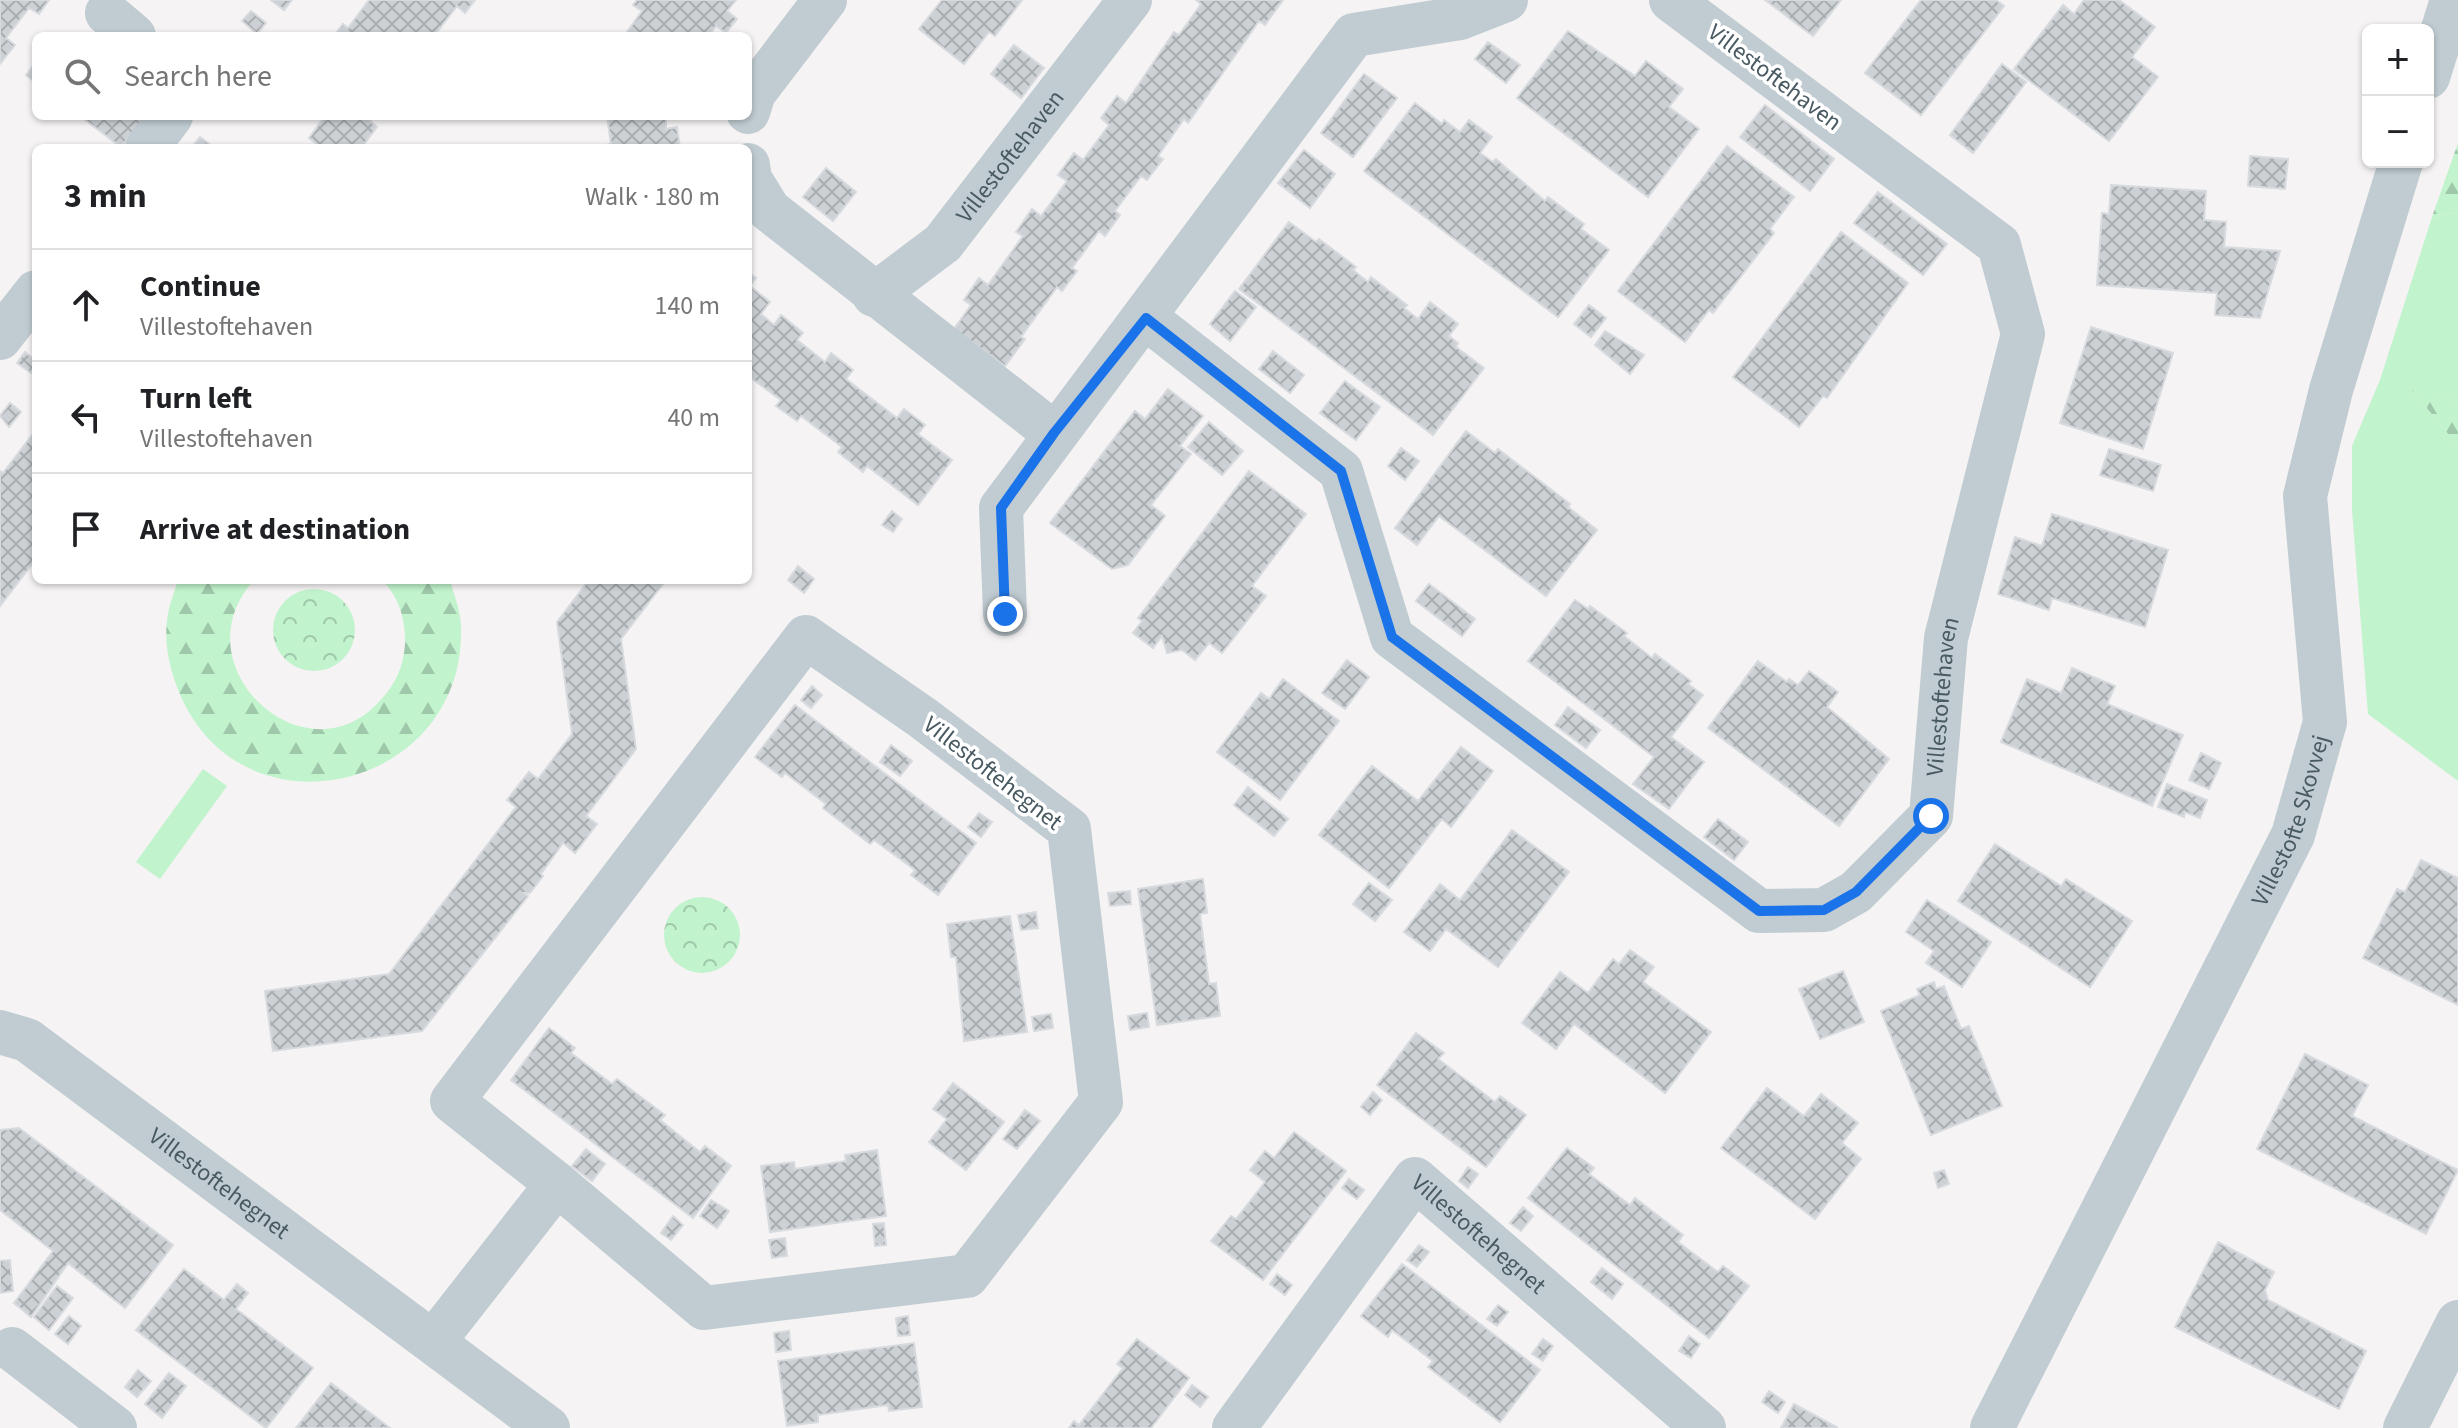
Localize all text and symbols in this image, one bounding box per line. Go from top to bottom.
street label: Villestoftehaven [1700,15,1849,139]
map controls [2362,24,2434,168]
button: + [2362,24,2434,96]
search box [32,32,752,120]
icon: search [60,54,104,98]
text: Search here [124,55,272,98]
street label: Villestoftehaven [948,82,1073,231]
button: − [2362,96,2434,168]
text: 3 min [64,172,147,221]
text: Walk · 180 m [585,178,720,215]
text: Continue [140,265,261,308]
icon: ahead [64,283,108,327]
text: 140 m [654,287,720,324]
text: Villestoftehaven [140,308,313,345]
text: Turn left [140,377,252,420]
icon: left [64,395,108,439]
text: 40 m [667,399,720,436]
text: Villestoftehaven [140,420,313,457]
icon: arrive [64,507,108,551]
text: Arrive at destination [140,508,410,551]
route end [987,596,1023,632]
street label: Villestoftehaven [1917,613,1969,778]
street label: Villestoftehegnet [916,708,1070,839]
street label: Villestofte Skovvej [2243,731,2338,912]
route start [1913,798,1949,834]
street label: Villestoftehegnet [141,1119,297,1248]
street label: Villestoftehegnet [1403,1166,1554,1303]

